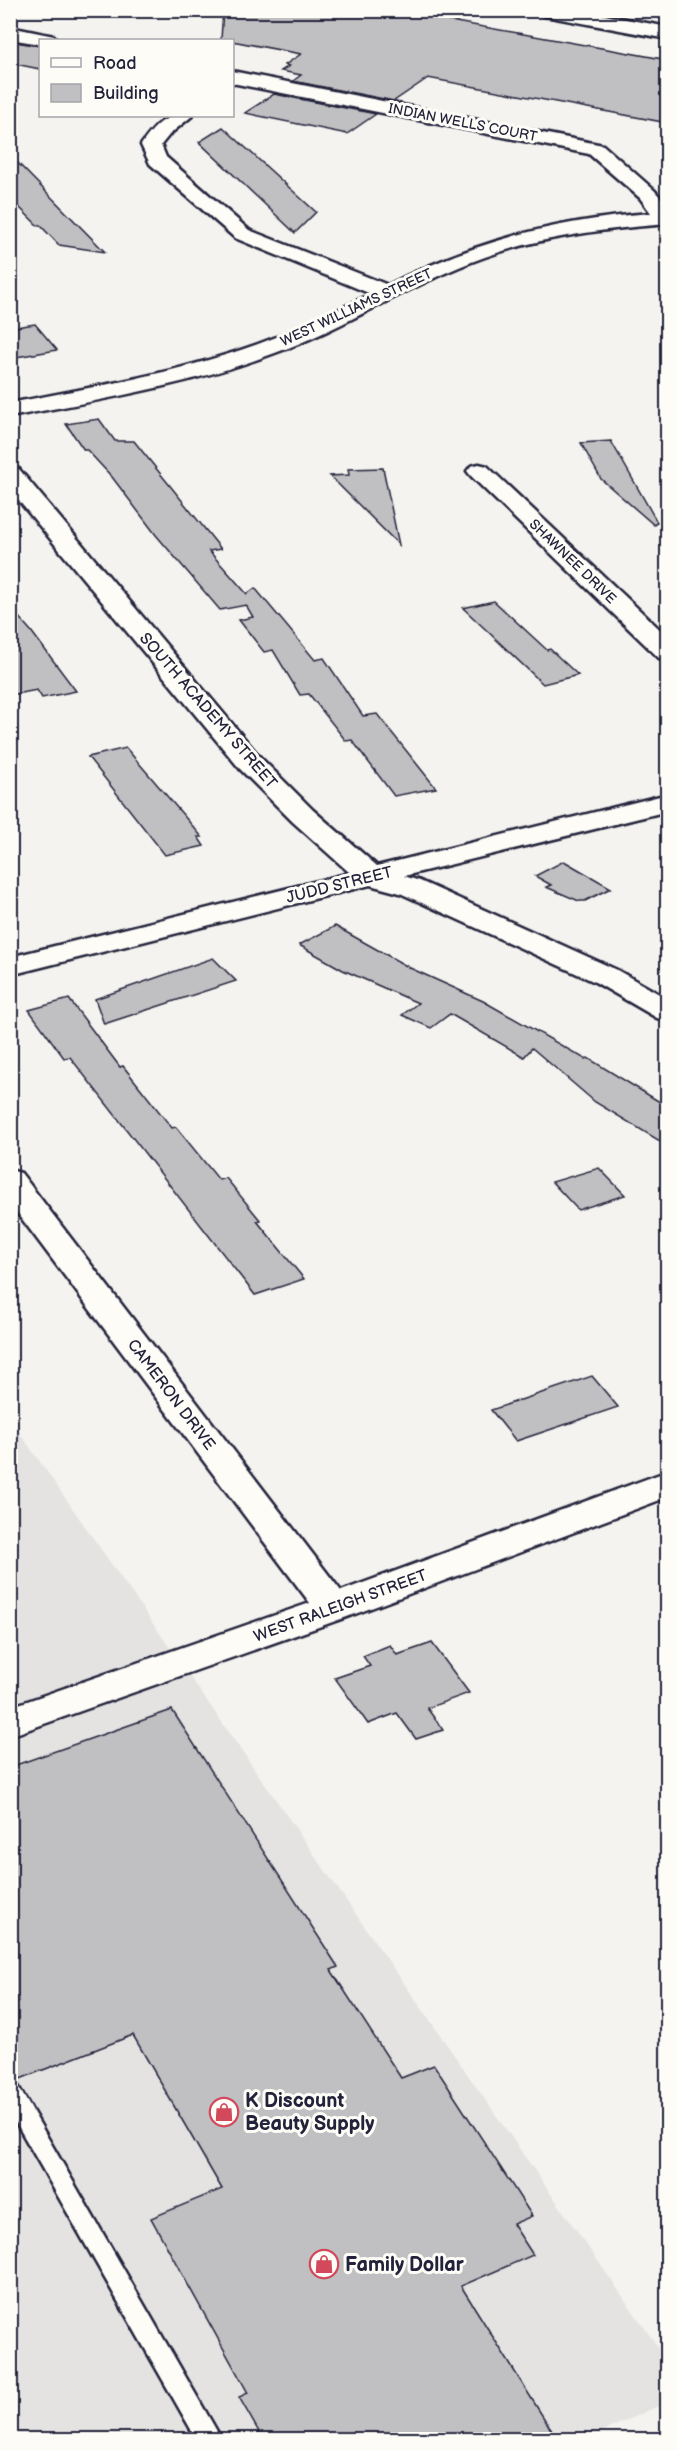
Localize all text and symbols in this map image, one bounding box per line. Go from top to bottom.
legend [39,39,234,117]
text: Road [93,53,137,74]
text: Building [93,83,159,104]
street label: INDIAN WELLS COURT [387,100,539,145]
street label: WEST WILLIAMS STREET [278,265,435,350]
street label: SHAWNEE DRIVE [526,516,620,607]
street label: SOUTH ACADEMY STREET [135,629,281,793]
street label: JUDD STREET [284,863,395,908]
street label: CAMERON DRIVE [123,1336,219,1454]
street label: WEST RALEIGH STREET [251,1566,430,1647]
place label: K Discount Beauty Supply [245,2089,375,2136]
shop icon: K Discount Beauty Supply [208,2096,240,2128]
shop icon: Family Dollar [308,2248,340,2280]
place label: Family Dollar [345,2253,465,2277]

